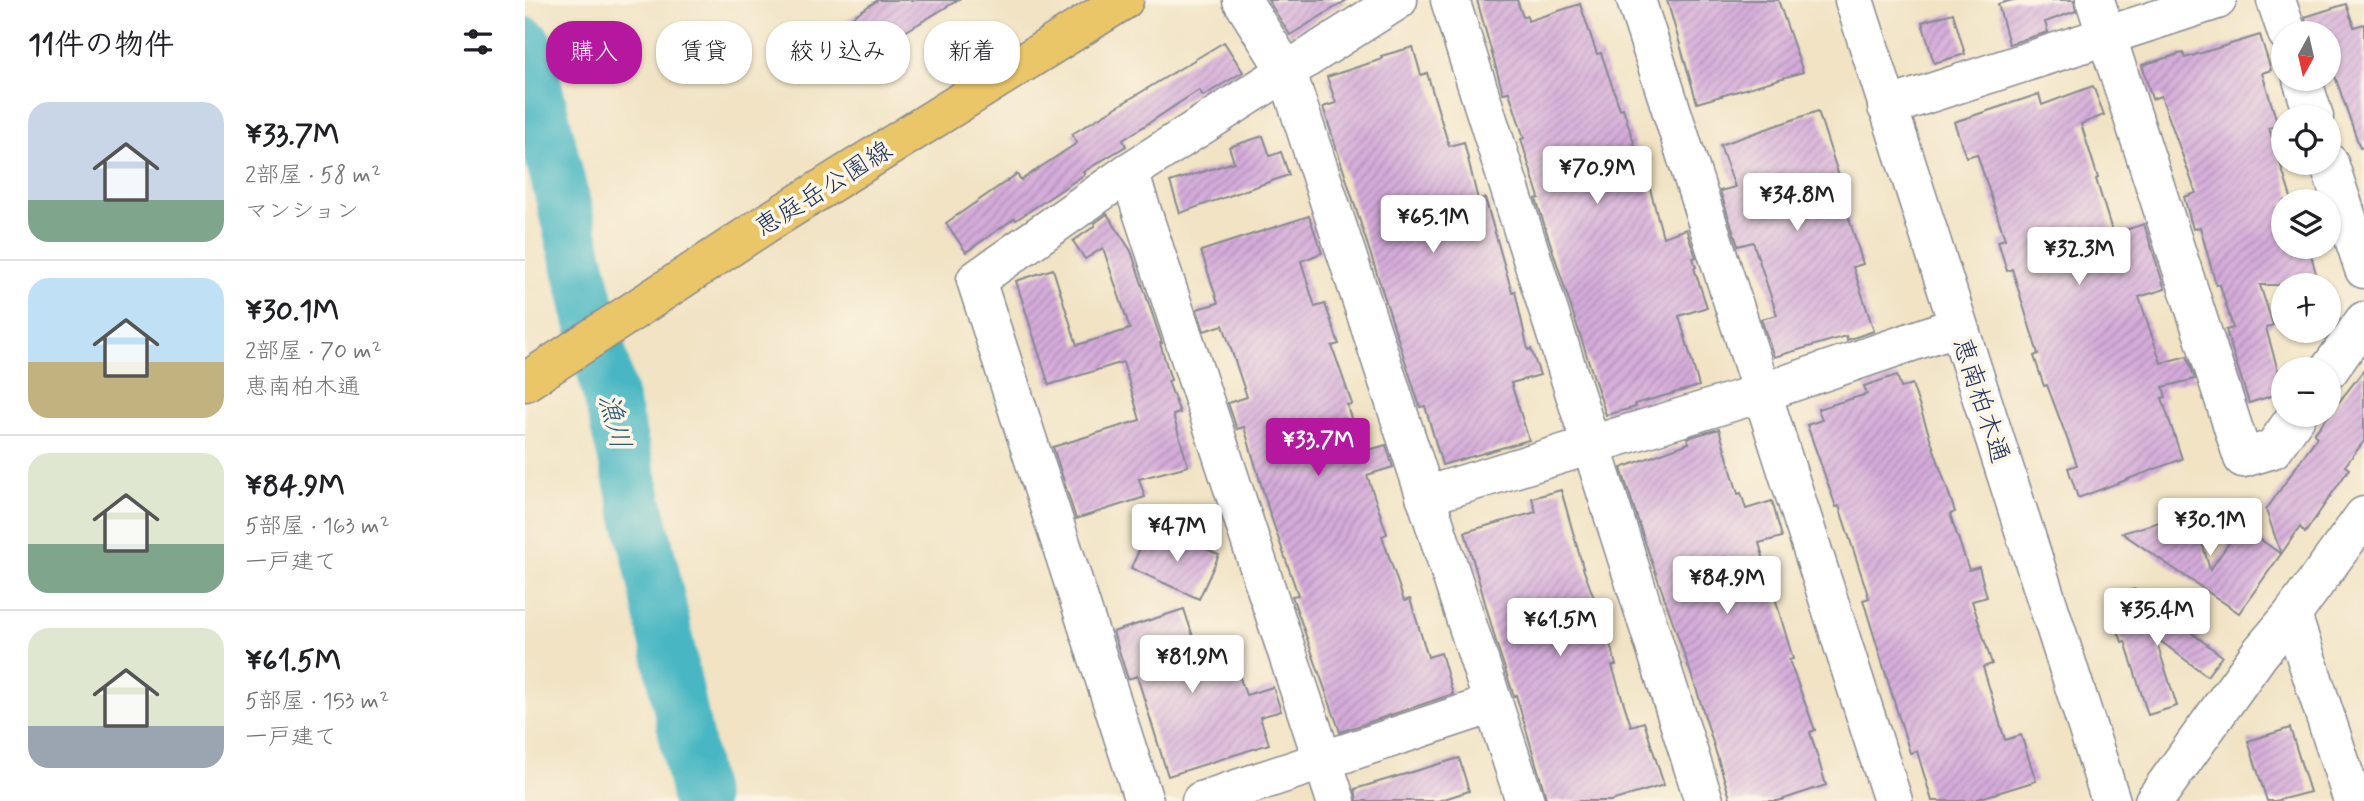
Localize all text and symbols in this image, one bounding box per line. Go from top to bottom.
chip: 購入 [546,21,642,84]
chip: 賃貸 [656,21,752,84]
chip: 絞り込み [766,21,910,84]
chip: 新着 [924,21,1020,84]
north arrow [2271,21,2341,91]
map controls [2271,21,2341,427]
icon: filters [459,23,497,61]
text: 11件の物件 [28,26,174,65]
button: locate [2271,105,2341,175]
text: ¥33.7M [245,116,339,155]
icon: home [84,130,168,214]
street label: 恵庭岳公園線 [749,134,899,245]
pin: ¥70.9M [1540,146,1654,206]
text: ¥70.9M [1559,154,1635,184]
text: 2部屋 · 58 m² [245,161,381,191]
pin: ¥34.8M [1740,174,1854,233]
text: ¥34.8M [1759,181,1835,211]
button: layers [2271,189,2341,259]
pin: ¥65.1M [1376,196,1490,255]
text: マンション [245,197,359,227]
text: ¥65.1M [1397,203,1469,233]
pin: ¥32.3M [2022,228,2136,287]
text: ¥32.3M [2043,235,2115,265]
button: + [2271,273,2341,343]
text: ¥30.1M [245,292,339,331]
icon: home [84,306,168,390]
street label: 恵南柏木通 [1944,334,2016,468]
text: 2部屋 · 70 m² [245,337,382,367]
button: − [2271,357,2341,427]
text: 恵南柏木通 [245,373,360,403]
water label: 漁川 [589,390,638,453]
pin: ¥33.7M [1261,419,1375,478]
text: ¥33.7M [1282,426,1354,456]
text: ¥84.9M [245,467,345,506]
icon: home [84,481,168,565]
pin: ¥30.1M [2153,498,2267,558]
pin: ¥47M [1136,504,1218,564]
text: ¥30.1M [2174,506,2246,536]
text: 5部屋 · 163 m² [245,512,390,542]
text: ¥47M [1148,512,1206,542]
text: 一戸建て [245,548,337,578]
pin: ¥84.9M [1670,556,1784,616]
text: ¥84.9M [1689,564,1765,594]
pin: ¥35.4M [2100,588,2214,648]
text: ¥35.4M [2120,596,2194,626]
pin: ¥61.5M [1503,598,1617,658]
text: ¥61.5M [1523,606,1597,636]
pin: ¥81.9M [1135,636,1249,695]
text: ¥61.5M [245,642,341,681]
text: ¥81.9M [1156,643,1228,673]
icon: home [84,656,168,740]
text: 5部屋 · 153 m² [245,687,389,717]
text: 一戸建て [245,723,337,753]

